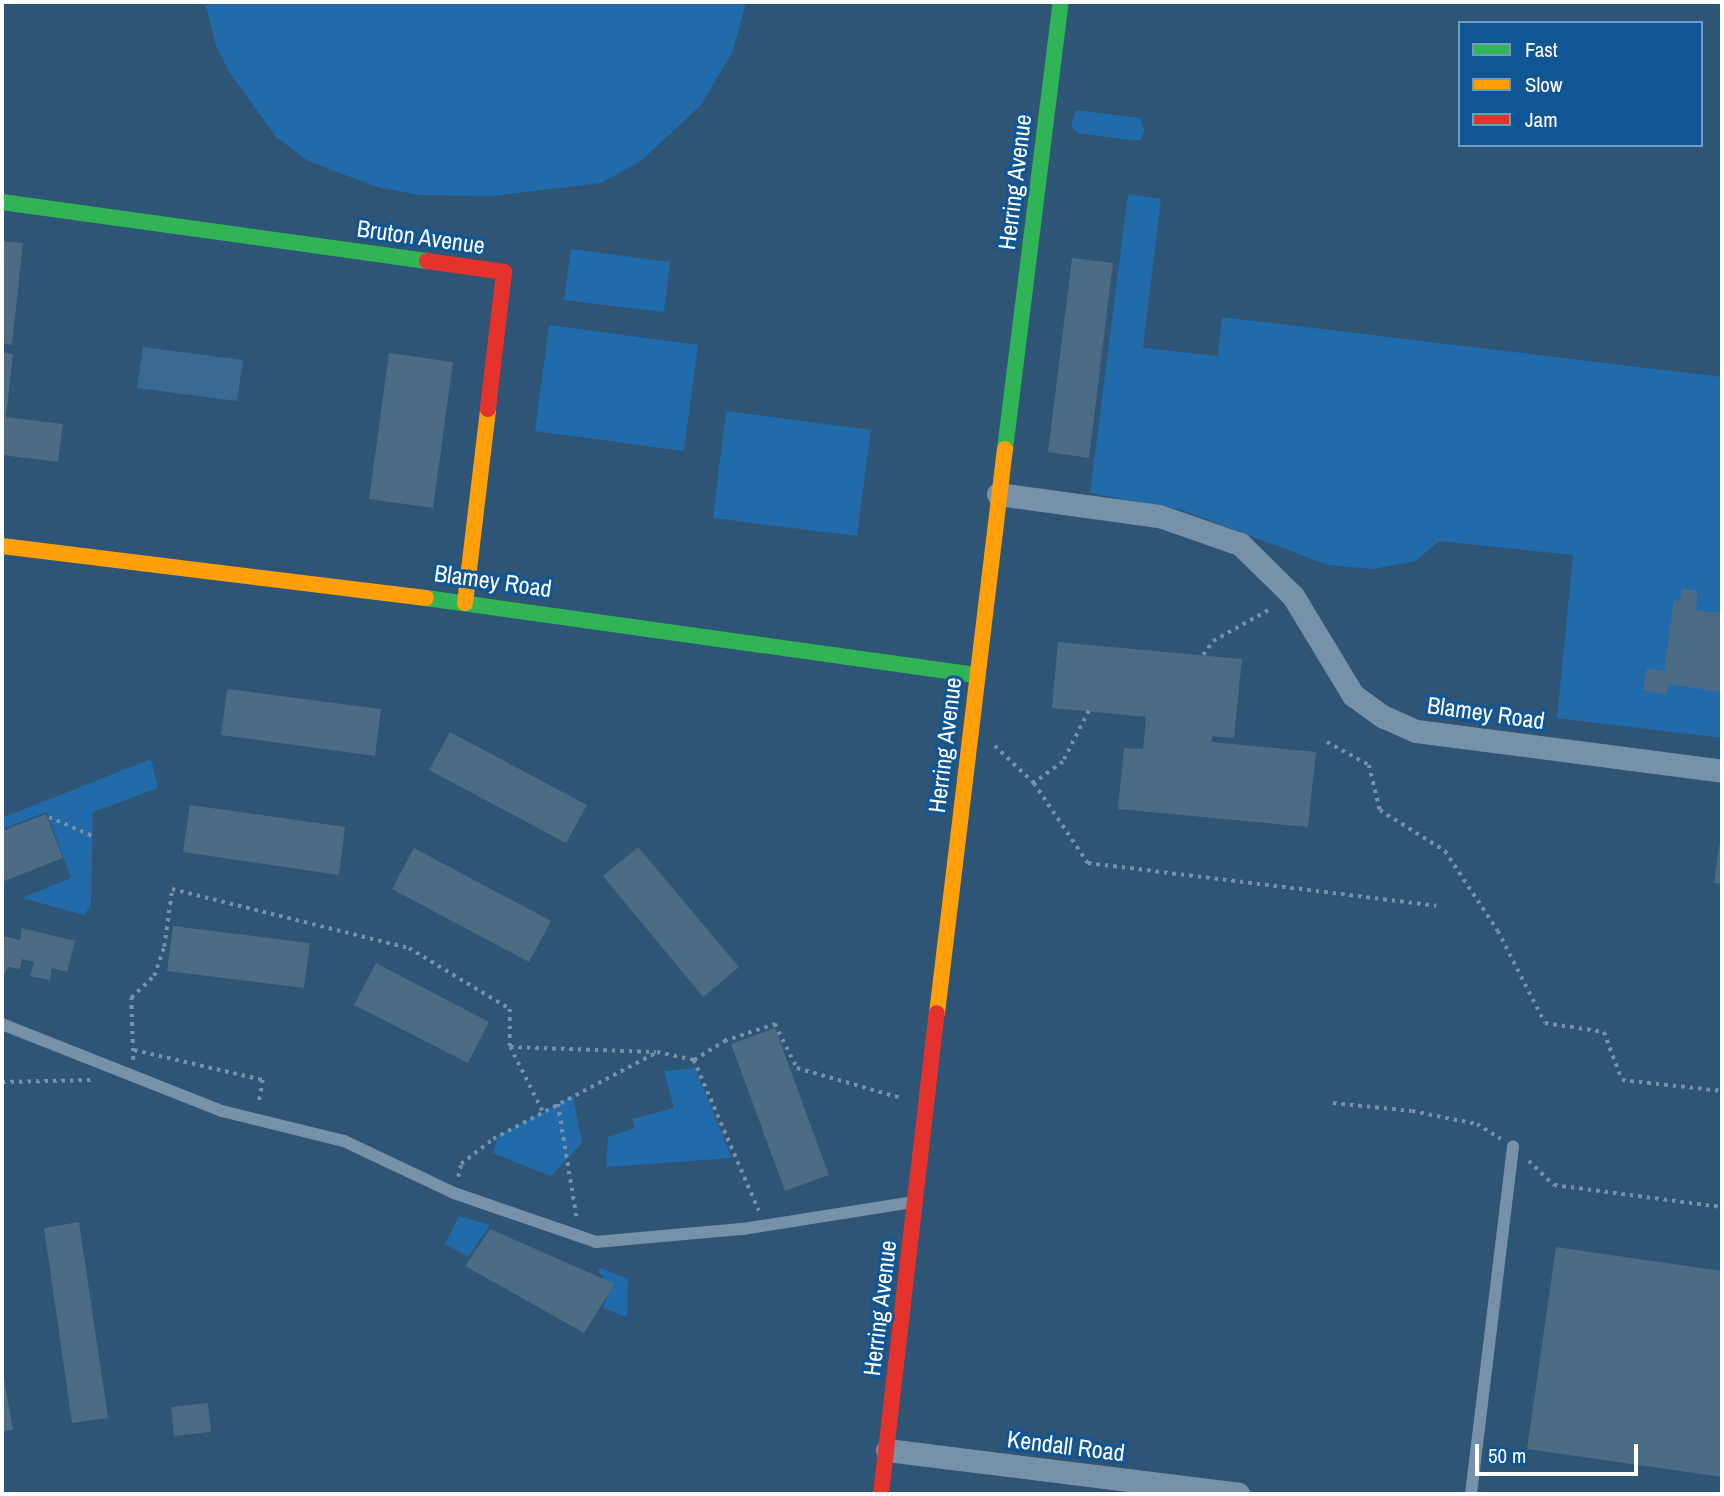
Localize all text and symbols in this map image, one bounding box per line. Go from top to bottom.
legend [1458,21,1703,147]
text: Fast [1525,35,1558,64]
text: Slow [1525,70,1562,99]
text: Jam [1525,105,1558,134]
street label: Herring Avenue [992,112,1038,252]
street label: Bruton Avenue [355,214,487,260]
street label: Blamey Road [433,559,553,603]
street label: Herring Avenue [922,675,968,815]
street label: Blamey Road [1426,691,1546,735]
street label: Herring Avenue [857,1238,903,1378]
street label: Kendall Road [1006,1425,1126,1467]
scale bar [1479,1430,1642,1474]
text: 50 m [1488,1441,1526,1470]

